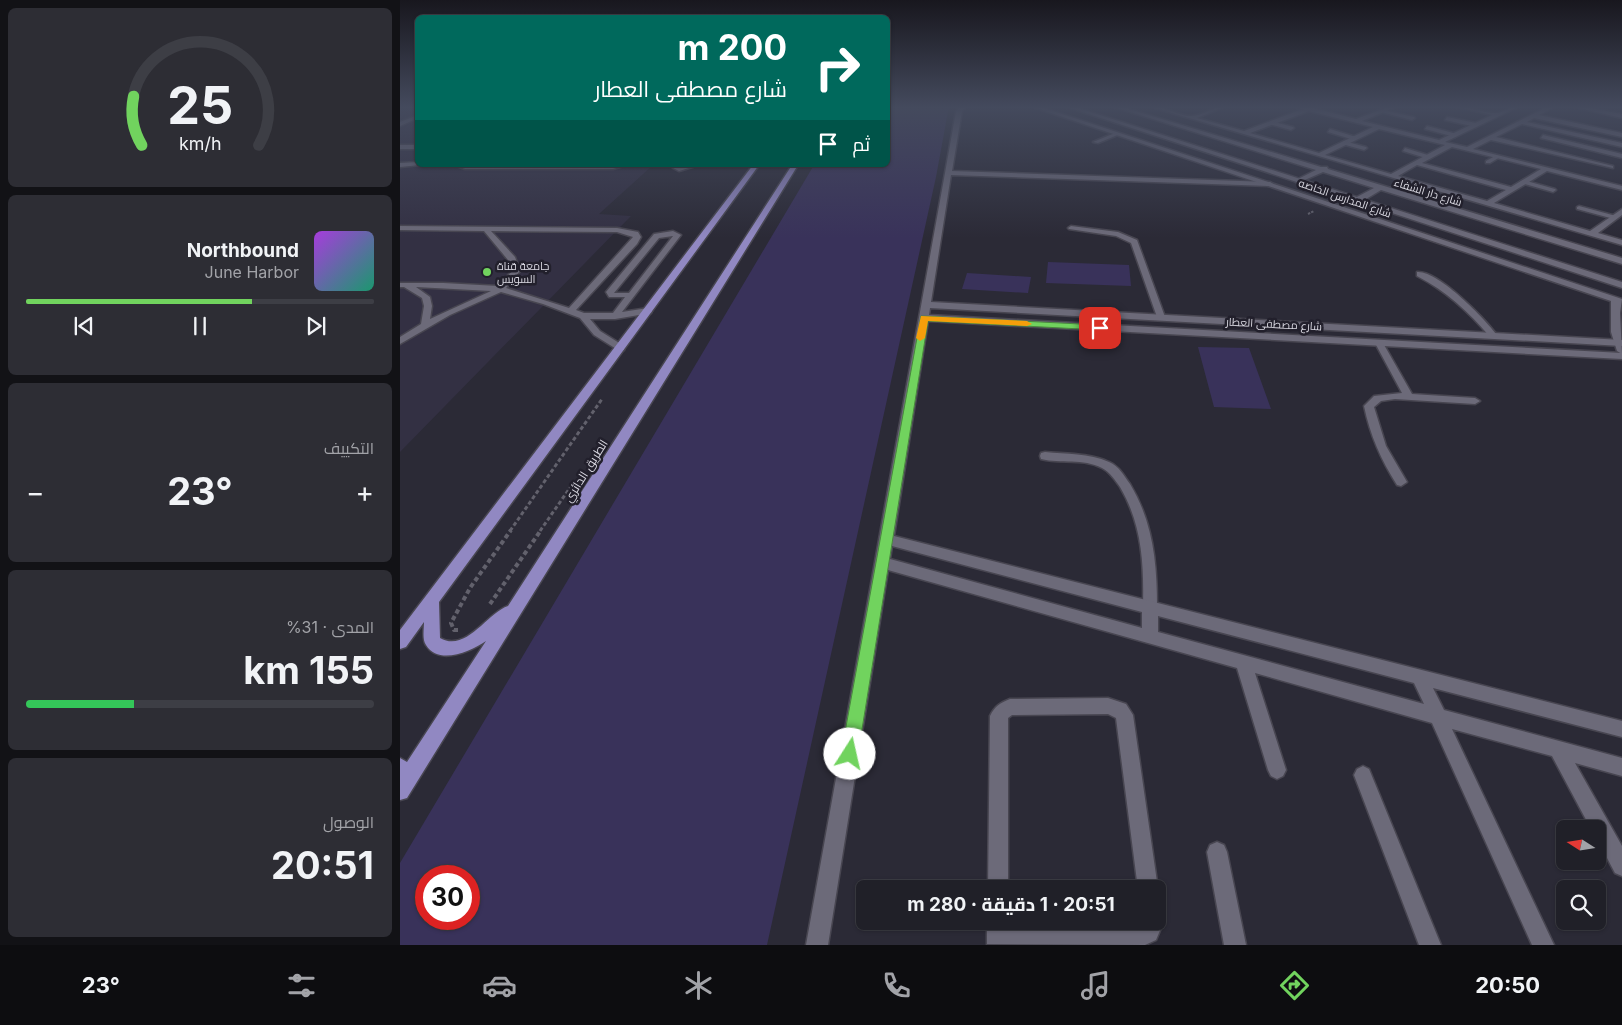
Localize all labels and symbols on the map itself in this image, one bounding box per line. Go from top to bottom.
street label: شارع دار الشفاء [1392,175,1464,210]
street label: شارع المدارس الخاصه [1296,176,1393,221]
place label: جامعة قناة السويس [497,259,549,286]
marker: جامعة قناة السويس [481,266,493,278]
pin [1079,307,1121,349]
street label: شارع مصطفى العطار [1225,314,1322,335]
street label: الطريق الدائري [560,437,613,506]
position arrow [823,727,875,779]
north arrow [1556,820,1606,870]
speed limit sign: 30 [415,865,480,930]

